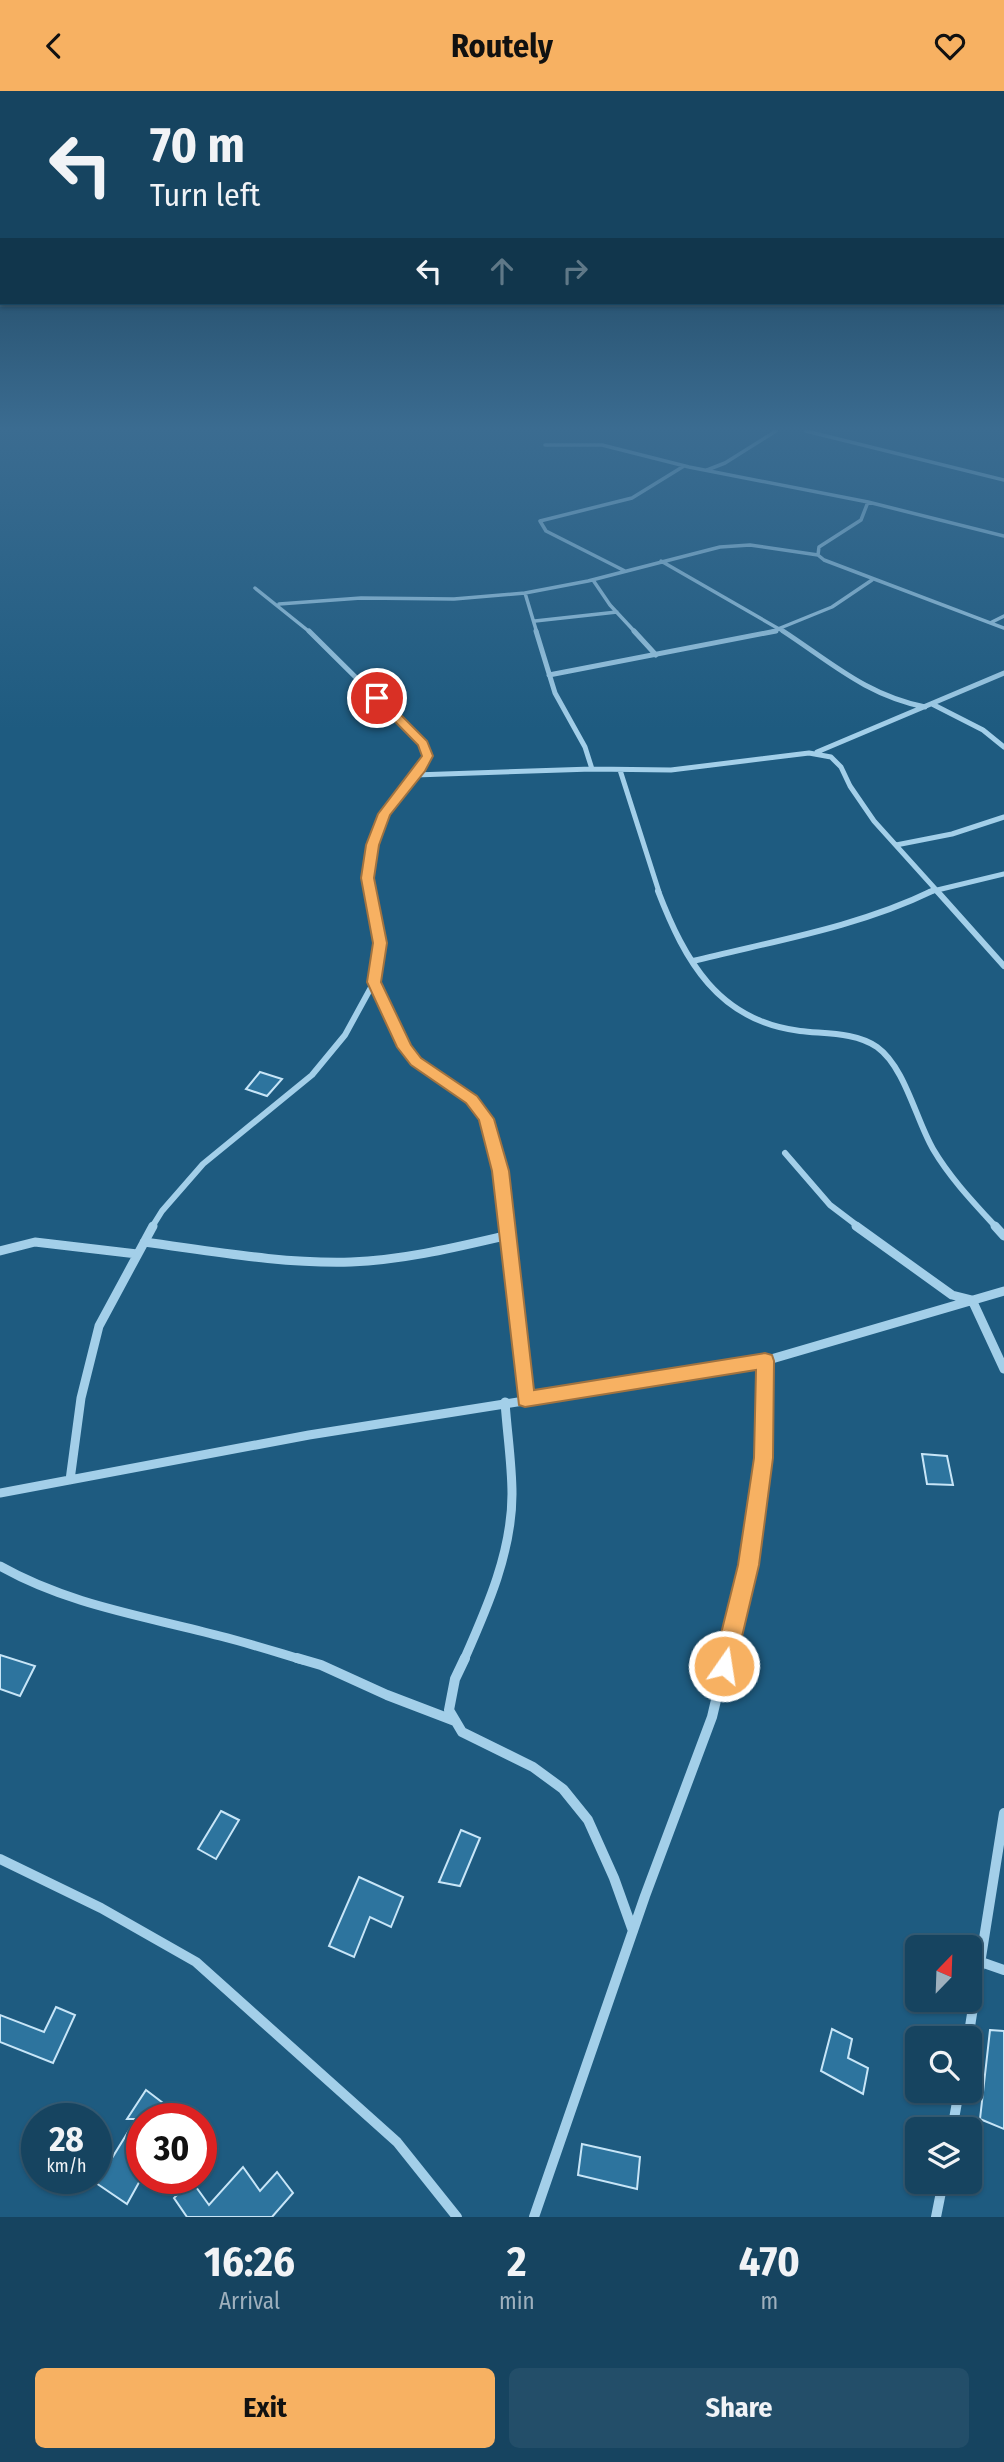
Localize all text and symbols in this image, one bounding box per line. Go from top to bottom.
icon: back [35,27,73,65]
text: Routely [451,27,553,65]
icon: heart [931,27,969,65]
text: 70 m [150,116,245,175]
icon: left [35,119,126,210]
text: Turn left [150,176,260,214]
icon: left [410,252,448,290]
icon: ahead [483,252,521,290]
icon: right [556,252,594,290]
pin [347,668,407,728]
icon: arrive [358,679,396,717]
position arrow [687,1629,761,1703]
north arrow [905,1935,982,2013]
map controls [905,1935,982,2194]
button: search [905,2026,982,2103]
speed limit sign: 30 [126,2103,217,2194]
button: layers [905,2117,982,2194]
text: 28 [49,2118,84,2160]
text: km/h [46,2155,87,2177]
text: 16:26 [204,2237,295,2287]
text: 2 [507,2237,527,2287]
text: 470 [739,2237,800,2287]
text: Arrival [219,2287,280,2315]
text: min [499,2287,535,2315]
text: m [760,2287,778,2315]
button: Exit [35,2368,495,2448]
button: Share [509,2368,969,2448]

